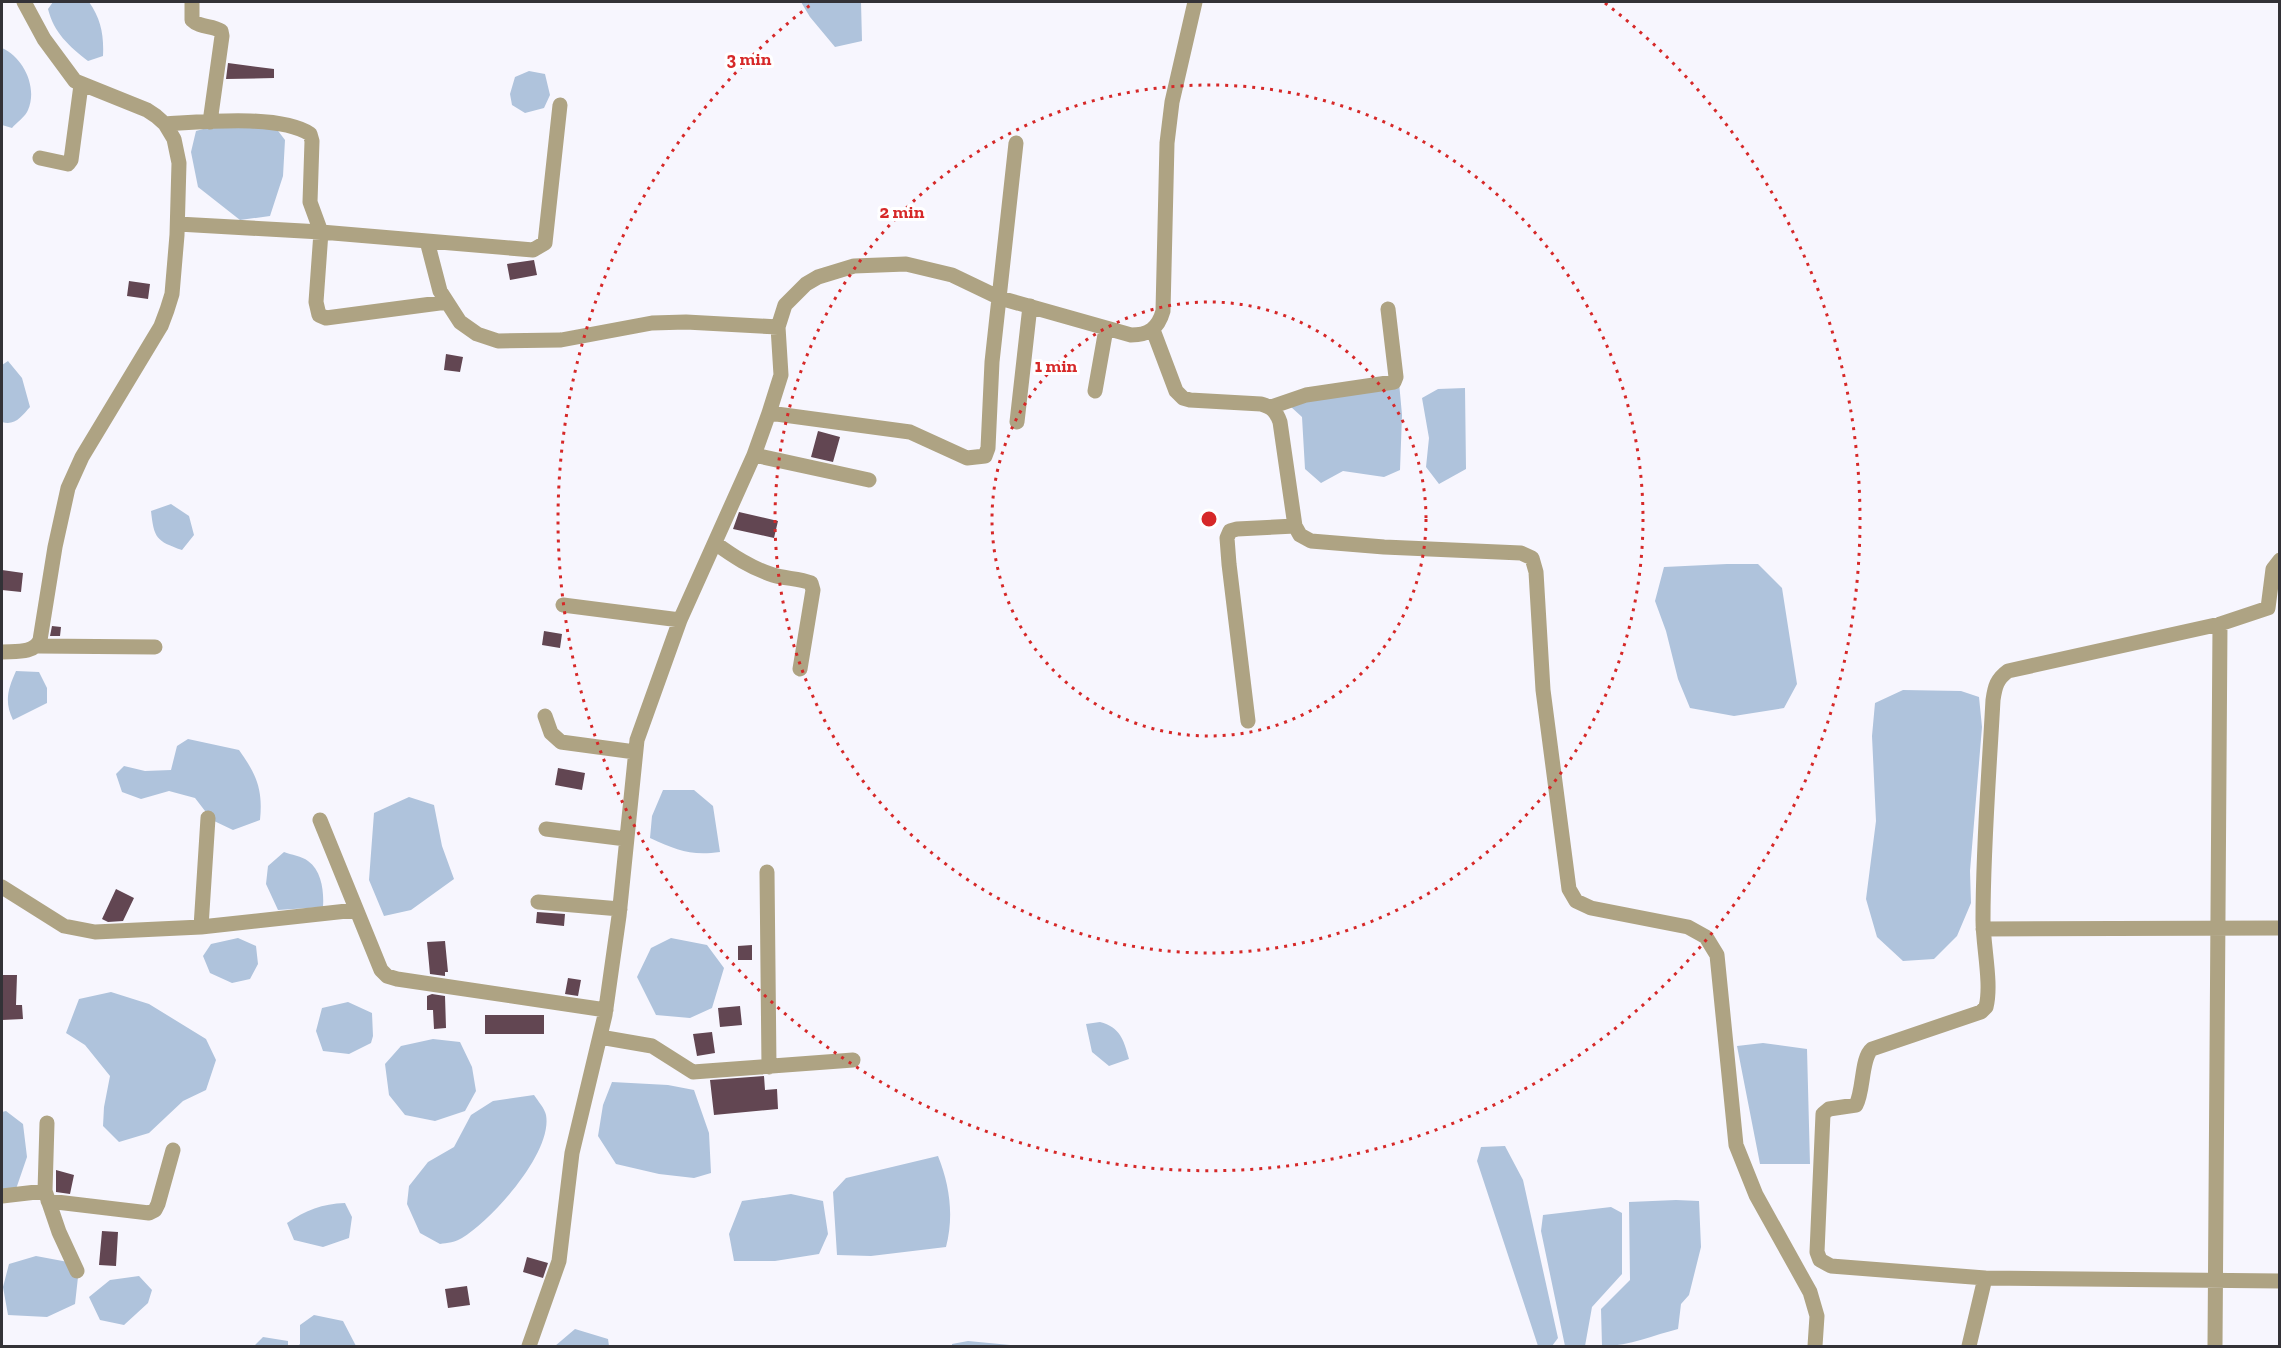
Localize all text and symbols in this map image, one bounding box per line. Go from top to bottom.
text: 3 min [727,48,772,70]
text: 2 min [880,201,925,223]
text: 1 min [1035,355,1078,377]
centre of rings [1199,509,1219,529]

